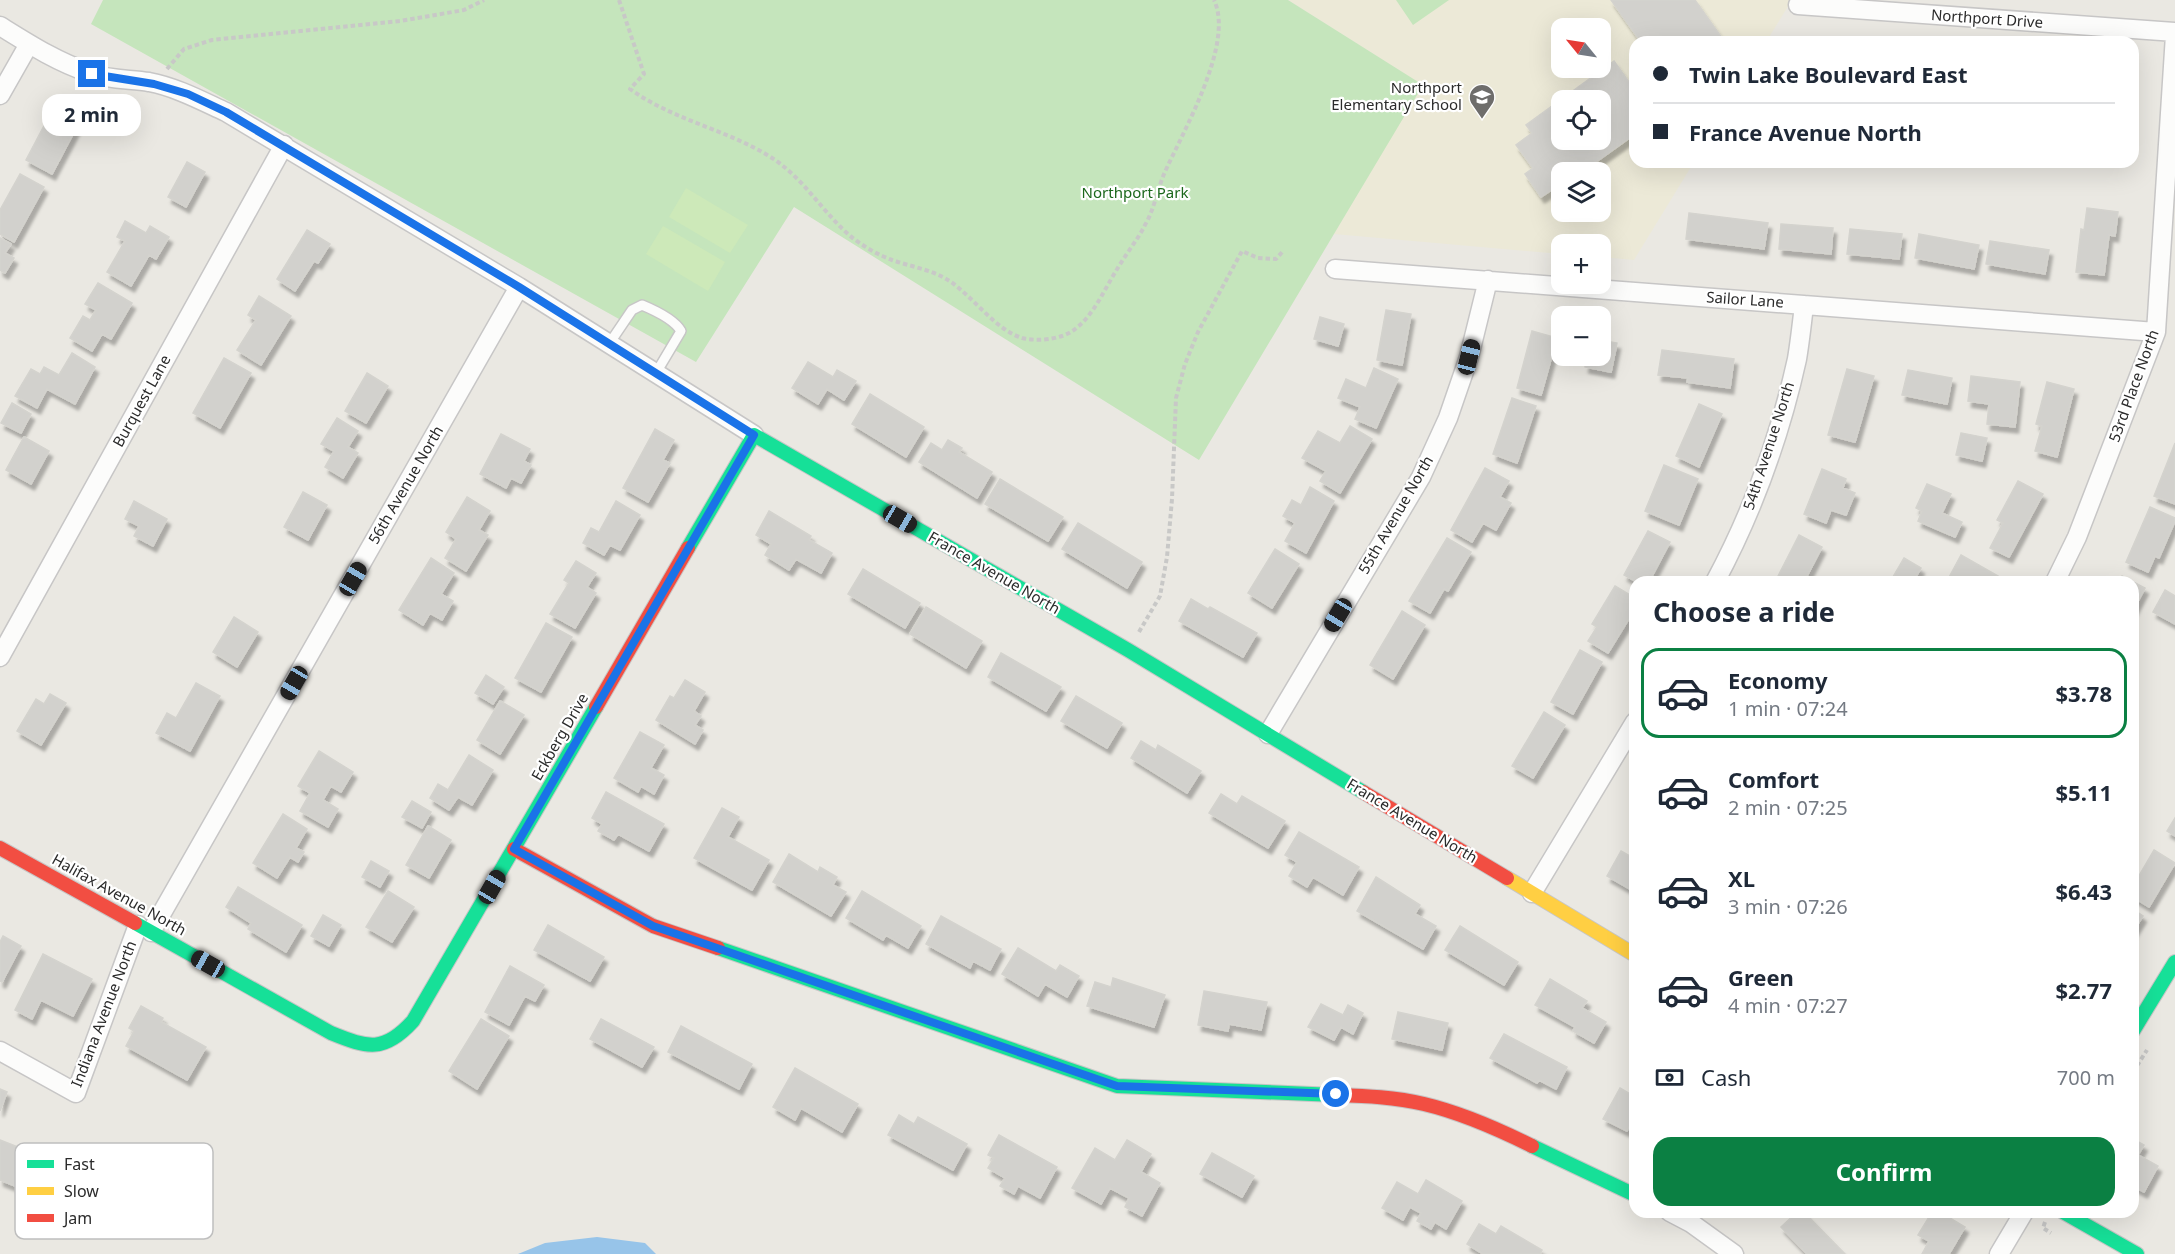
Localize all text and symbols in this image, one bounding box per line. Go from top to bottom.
street label: Northport Drive [1930,4,2044,32]
north arrow [1551,18,1611,78]
map controls [1551,18,1611,366]
text: Twin Lake Boulevard East [1689,59,1967,89]
route end [78,60,105,87]
place label: Northport Elementary School [1331,77,1463,114]
school or university icon: Northport Elementary School [1467,82,1497,120]
button: locate [1551,90,1611,150]
callout: 2 min [42,95,142,137]
text: 2 min [64,101,119,128]
text: France Avenue North [1689,117,1922,147]
button: layers [1551,162,1611,222]
park label: Northport Park [1082,182,1188,202]
button: + [1551,234,1611,294]
street label: Sailor Lane [1706,286,1784,312]
button: − [1551,306,1611,366]
street label: 53rd Place North [2103,327,2163,445]
car [1456,337,1482,377]
street label: Burquest Lane [108,351,175,450]
street label: 54th Avenue North [1738,379,1798,512]
street label: 56th Avenue North [363,422,447,547]
street label: 55th Avenue North [1353,452,1437,577]
car [880,502,920,536]
street label: France Avenue North [925,526,1064,618]
car [336,559,370,599]
text: Choose a ride [1653,593,1835,630]
car [1321,595,1355,635]
car [277,663,311,703]
text: Economy [1728,665,1827,695]
icon: car [1656,666,1710,720]
text: $3.78 [2055,678,2112,708]
street label: Eckberg Drive [526,689,592,784]
text: 1 min · 07:24 [1728,695,1848,722]
text: Comfort [1728,764,1819,794]
icon: car [1656,765,1710,819]
street label: France Avenue North [1344,773,1481,867]
text: $5.11 [2055,777,2112,807]
text: 2 min · 07:25 [1728,794,1848,821]
street label: Halifax Avenue North [49,849,190,939]
text: XL [1728,863,1755,893]
icon: car [1656,864,1710,918]
car [475,867,509,907]
text: $6.43 [2055,876,2112,906]
text: 3 min · 07:26 [1728,893,1848,920]
street label: Indiana Avenue North [66,938,140,1090]
car [188,947,228,981]
text: Green [1728,962,1794,992]
icon: car [1656,963,1710,1017]
text: $2.77 [2055,975,2112,1005]
text: 4 min · 07:27 [1728,992,1848,1019]
icon: cash [1653,1061,1686,1094]
text: Cash [1701,1062,1751,1092]
text: 700 m [2057,1064,2115,1091]
route start [1322,1080,1349,1107]
button: Confirm [1653,1137,2115,1206]
legend [15,1143,213,1239]
text: Fast [64,1153,95,1175]
text: Slow [64,1180,99,1202]
text: Jam [62,1207,92,1229]

